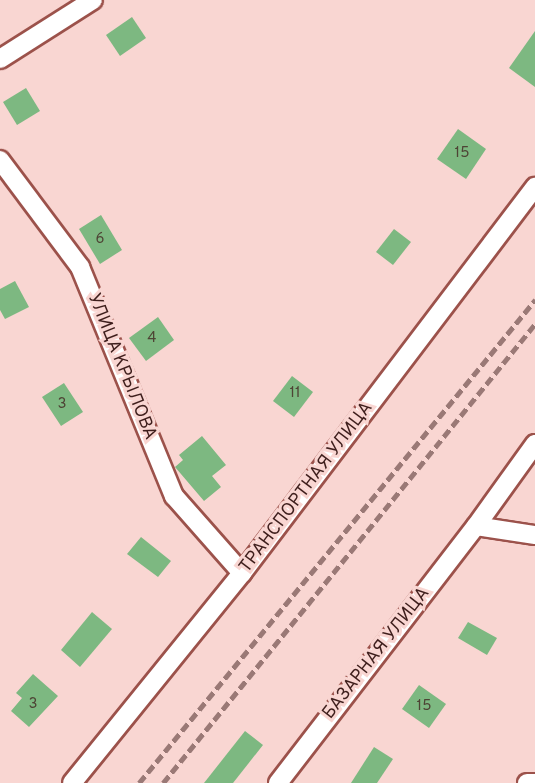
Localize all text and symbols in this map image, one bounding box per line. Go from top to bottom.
house number: 15 [455,145,469,163]
house number: 6 [96,231,104,249]
street label: УЛИЦА КРЫЛОВА [82,290,160,444]
house number: 4 [147,330,157,348]
house number: 11 [289,385,301,403]
house number: 3 [57,396,67,414]
street label: ТРАНСПОРТНАЯ УЛИЦА [236,398,378,578]
street label: БАЗАРНАЯ УЛИЦА [319,584,435,724]
house number: 3 [28,696,38,714]
house number: 15 [417,698,431,716]

